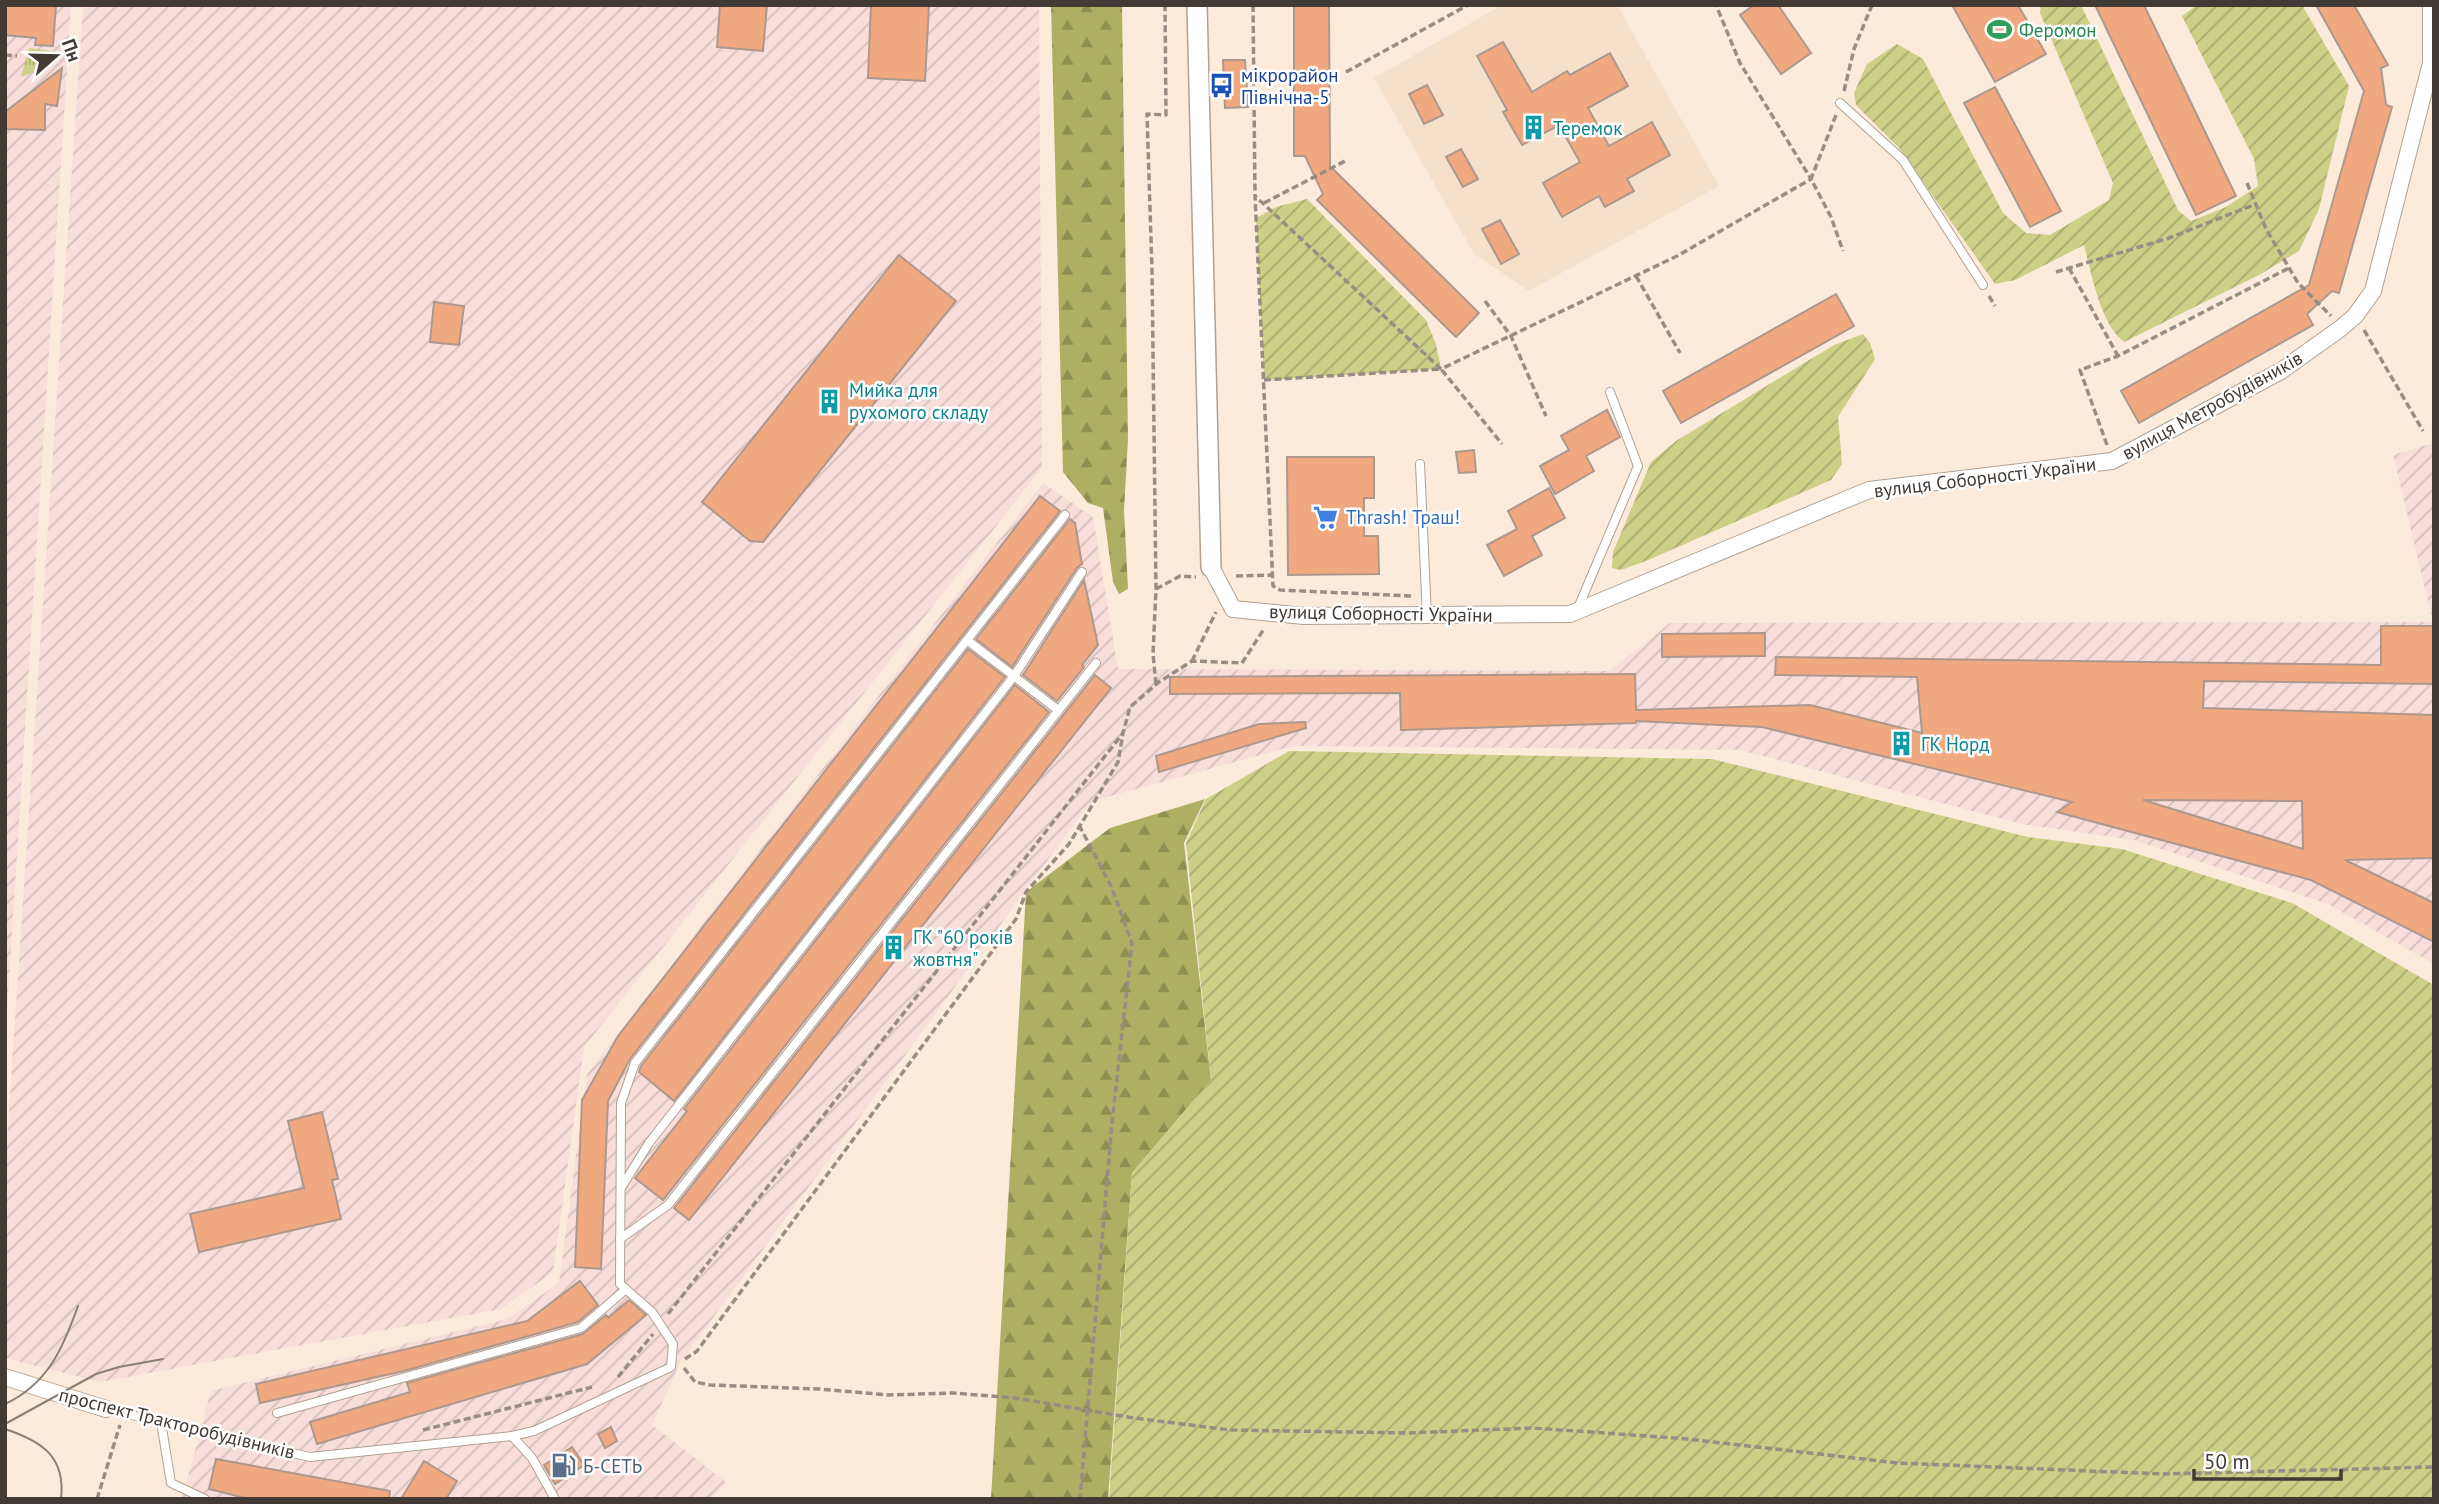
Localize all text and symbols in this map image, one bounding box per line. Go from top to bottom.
sports icon: Феромон [1985,16,2013,44]
place label: Феромон [2019,18,2097,42]
north arrow [21,21,91,91]
text: Пн [57,36,87,65]
place label: мікрорайон Північна-5 [1241,63,1338,109]
bus stop icon: мікрорайон Північна-5 [1207,72,1235,100]
building icon: Теремок [1519,114,1547,142]
place label: Теремок [1553,116,1622,140]
street label: вулиця Метробудівників [2117,345,2307,465]
place label: Мийка для рухомого складу [849,378,988,424]
building icon: Мийка для рухомого складу [815,387,843,415]
street label: вулиця Соборності України [1873,451,2097,503]
supermarket icon: Thrash! Траш! [1312,503,1340,531]
place label: Thrash! Траш! [1346,505,1460,529]
street label: вулиця Соборності України [1269,599,1493,627]
building icon: ГК Норд [1887,730,1915,758]
place label: ГК Норд [1921,732,1989,756]
place label: ГК "60 років жовтня" [913,925,1013,971]
building icon: ГК "60 років жовтня" [879,934,907,962]
street label: проспект Тракторобудівників [57,1382,297,1464]
scale bar [2194,1438,2341,1482]
text: 50 m [2204,1448,2250,1475]
fuel station icon: Б-СЕТЬ [549,1452,577,1480]
place label: Б-СЕТЬ [583,1454,642,1478]

